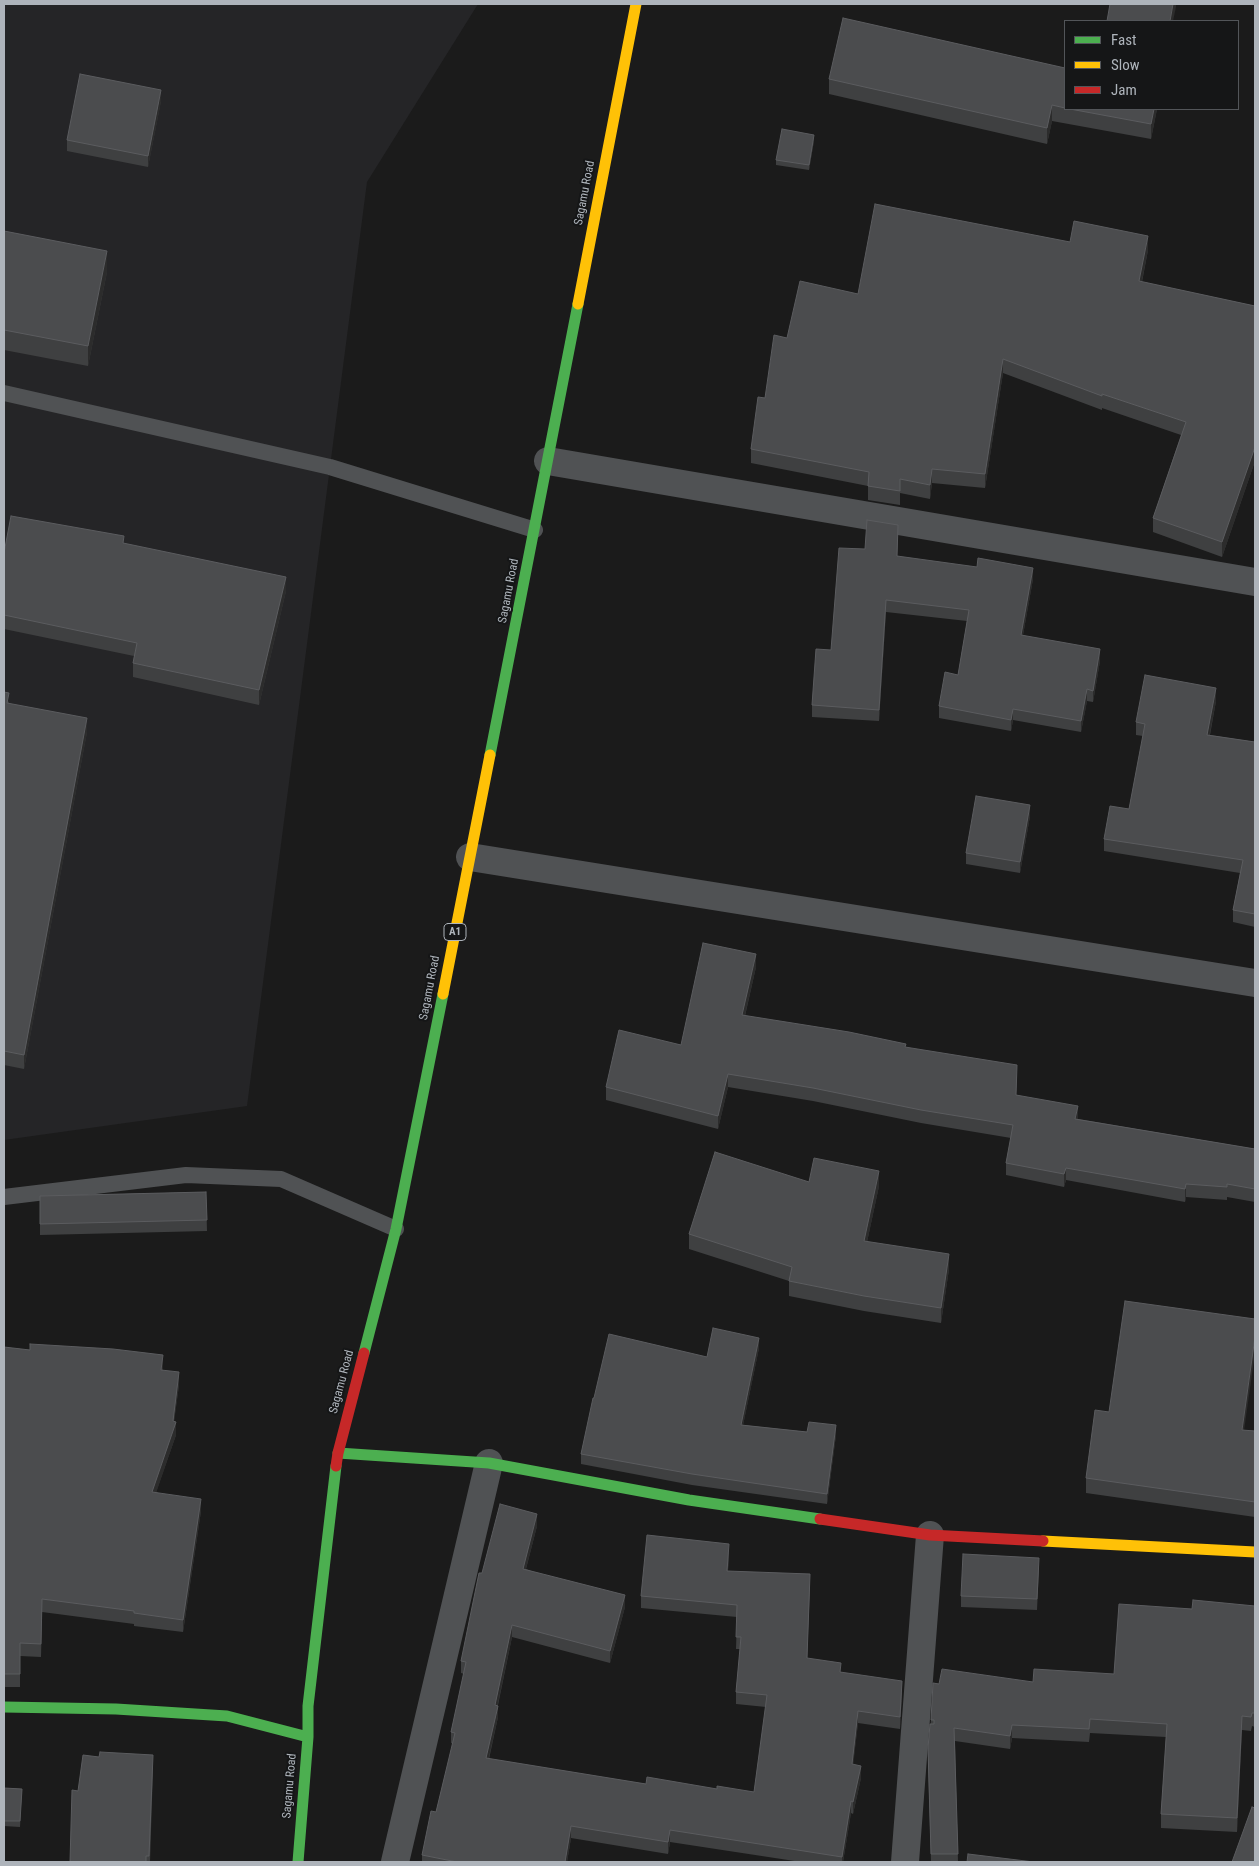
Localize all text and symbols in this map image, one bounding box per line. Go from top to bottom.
legend [1064,20,1239,110]
text: Fast [1111,31,1136,49]
text: Slow [1111,56,1140,74]
text: Jam [1111,81,1137,99]
street label: Sagamu Road [572,160,598,226]
street label: Sagamu Road [496,558,522,624]
road number: A1 [444,924,466,940]
street label: Sagamu Road [417,955,443,1021]
street label: Sagamu Road [327,1349,357,1415]
street label: Sagamu Road [280,1753,300,1819]

